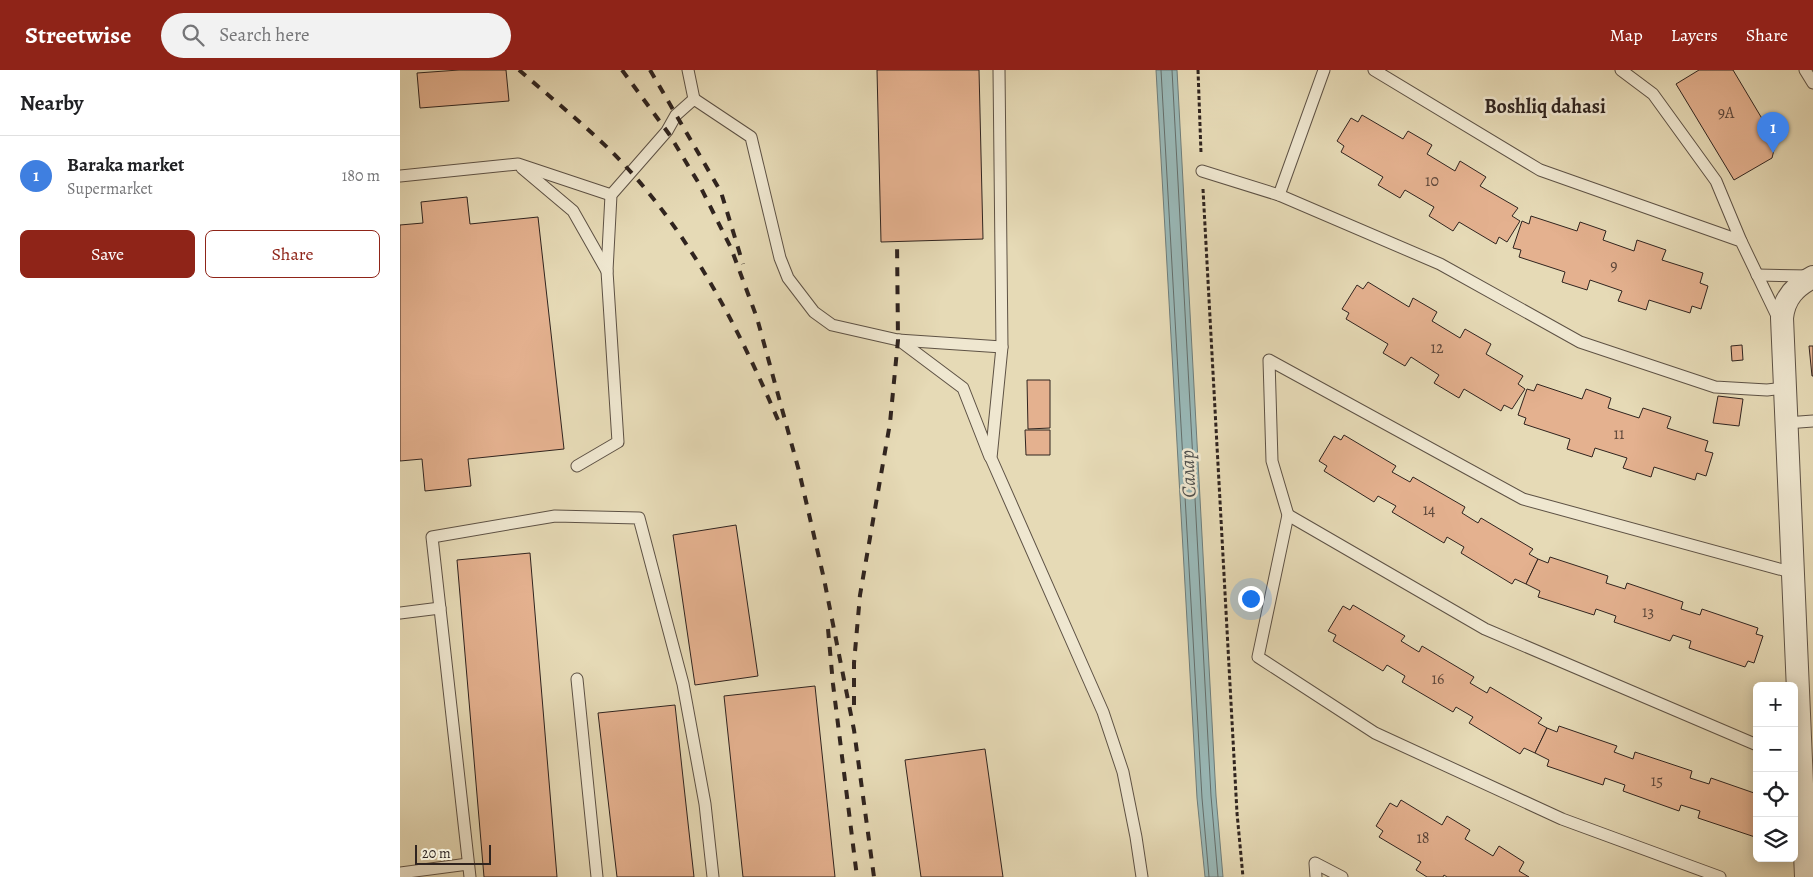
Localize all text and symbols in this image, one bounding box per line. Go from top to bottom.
search box [161,13,511,58]
text: Streetwise [25,19,131,51]
icon: search [179,21,207,49]
text: Search here [219,22,310,48]
text: Map [1610,23,1643,47]
text: Layers [1671,23,1718,47]
text: Share [1746,23,1788,47]
text: Nearby [20,89,83,117]
district label: Boshliq dahasi [1484,93,1606,120]
house number: 9А [1718,102,1735,124]
pin: 1 [1757,112,1789,153]
text: Baraka market [67,152,184,178]
text: 1 [33,165,39,187]
text: 180 m [342,165,380,187]
house number: 10 [1425,170,1439,192]
text: Supermarket [67,178,153,200]
button: Save [20,230,195,278]
button: Share [205,230,380,278]
house number: 9 [1610,255,1618,277]
house number: 12 [1430,337,1444,359]
house number: 11 [1614,423,1625,445]
water label: Салар [1173,449,1203,499]
house number: 14 [1423,499,1435,521]
your location [1238,586,1264,612]
house number: 13 [1642,601,1654,623]
house number: 16 [1432,668,1444,690]
map controls [1753,682,1798,862]
button: + [1753,682,1798,727]
button: − [1753,727,1798,772]
house number: 15 [1651,770,1663,792]
button: locate [1753,772,1798,817]
button: layers [1753,817,1798,862]
house number: 18 [1416,827,1430,849]
scale bar [415,842,491,865]
text: 20 m [422,844,451,863]

